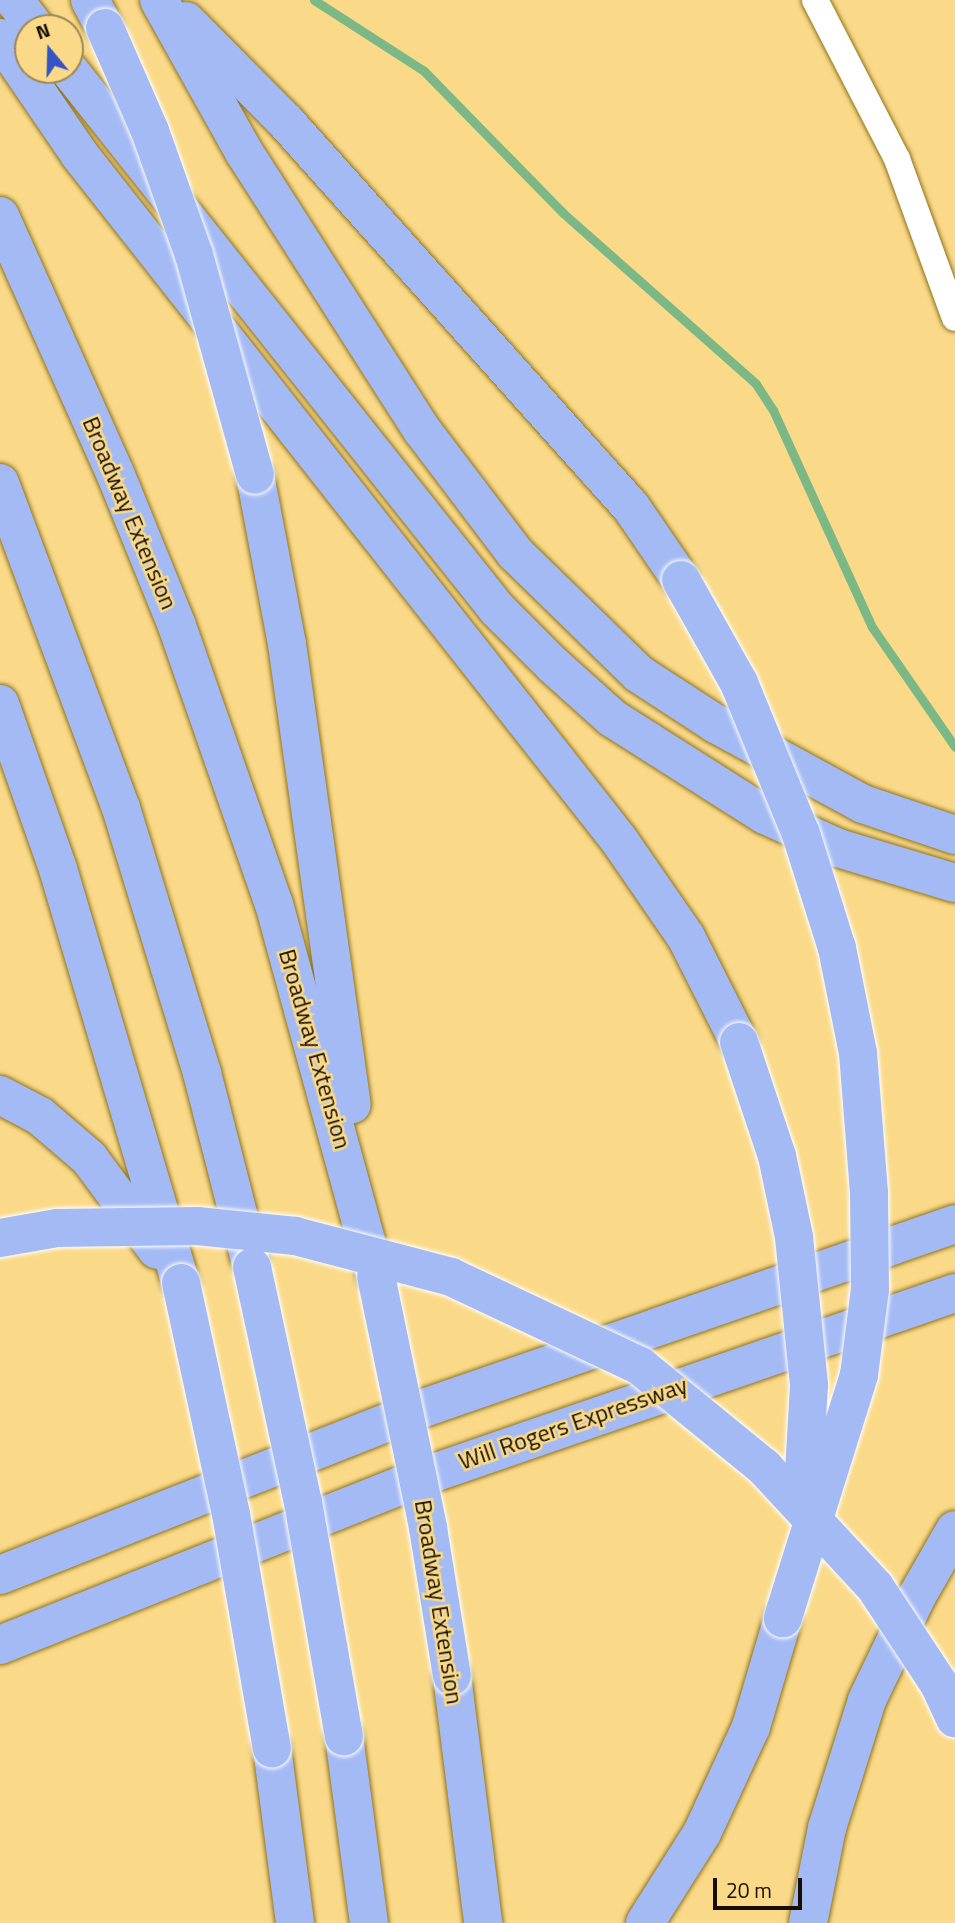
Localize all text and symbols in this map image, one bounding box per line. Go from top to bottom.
north arrow [14,14,84,84]
text: N [32,15,54,46]
street label: Broadway Extension [76,412,184,614]
street label: Broadway Extension [273,946,357,1152]
street label: Will Rogers Expressway [455,1370,691,1476]
street label: Broadway Extension [409,1498,469,1706]
scale bar [717,1864,806,1908]
text: 20 m [726,1874,772,1906]

